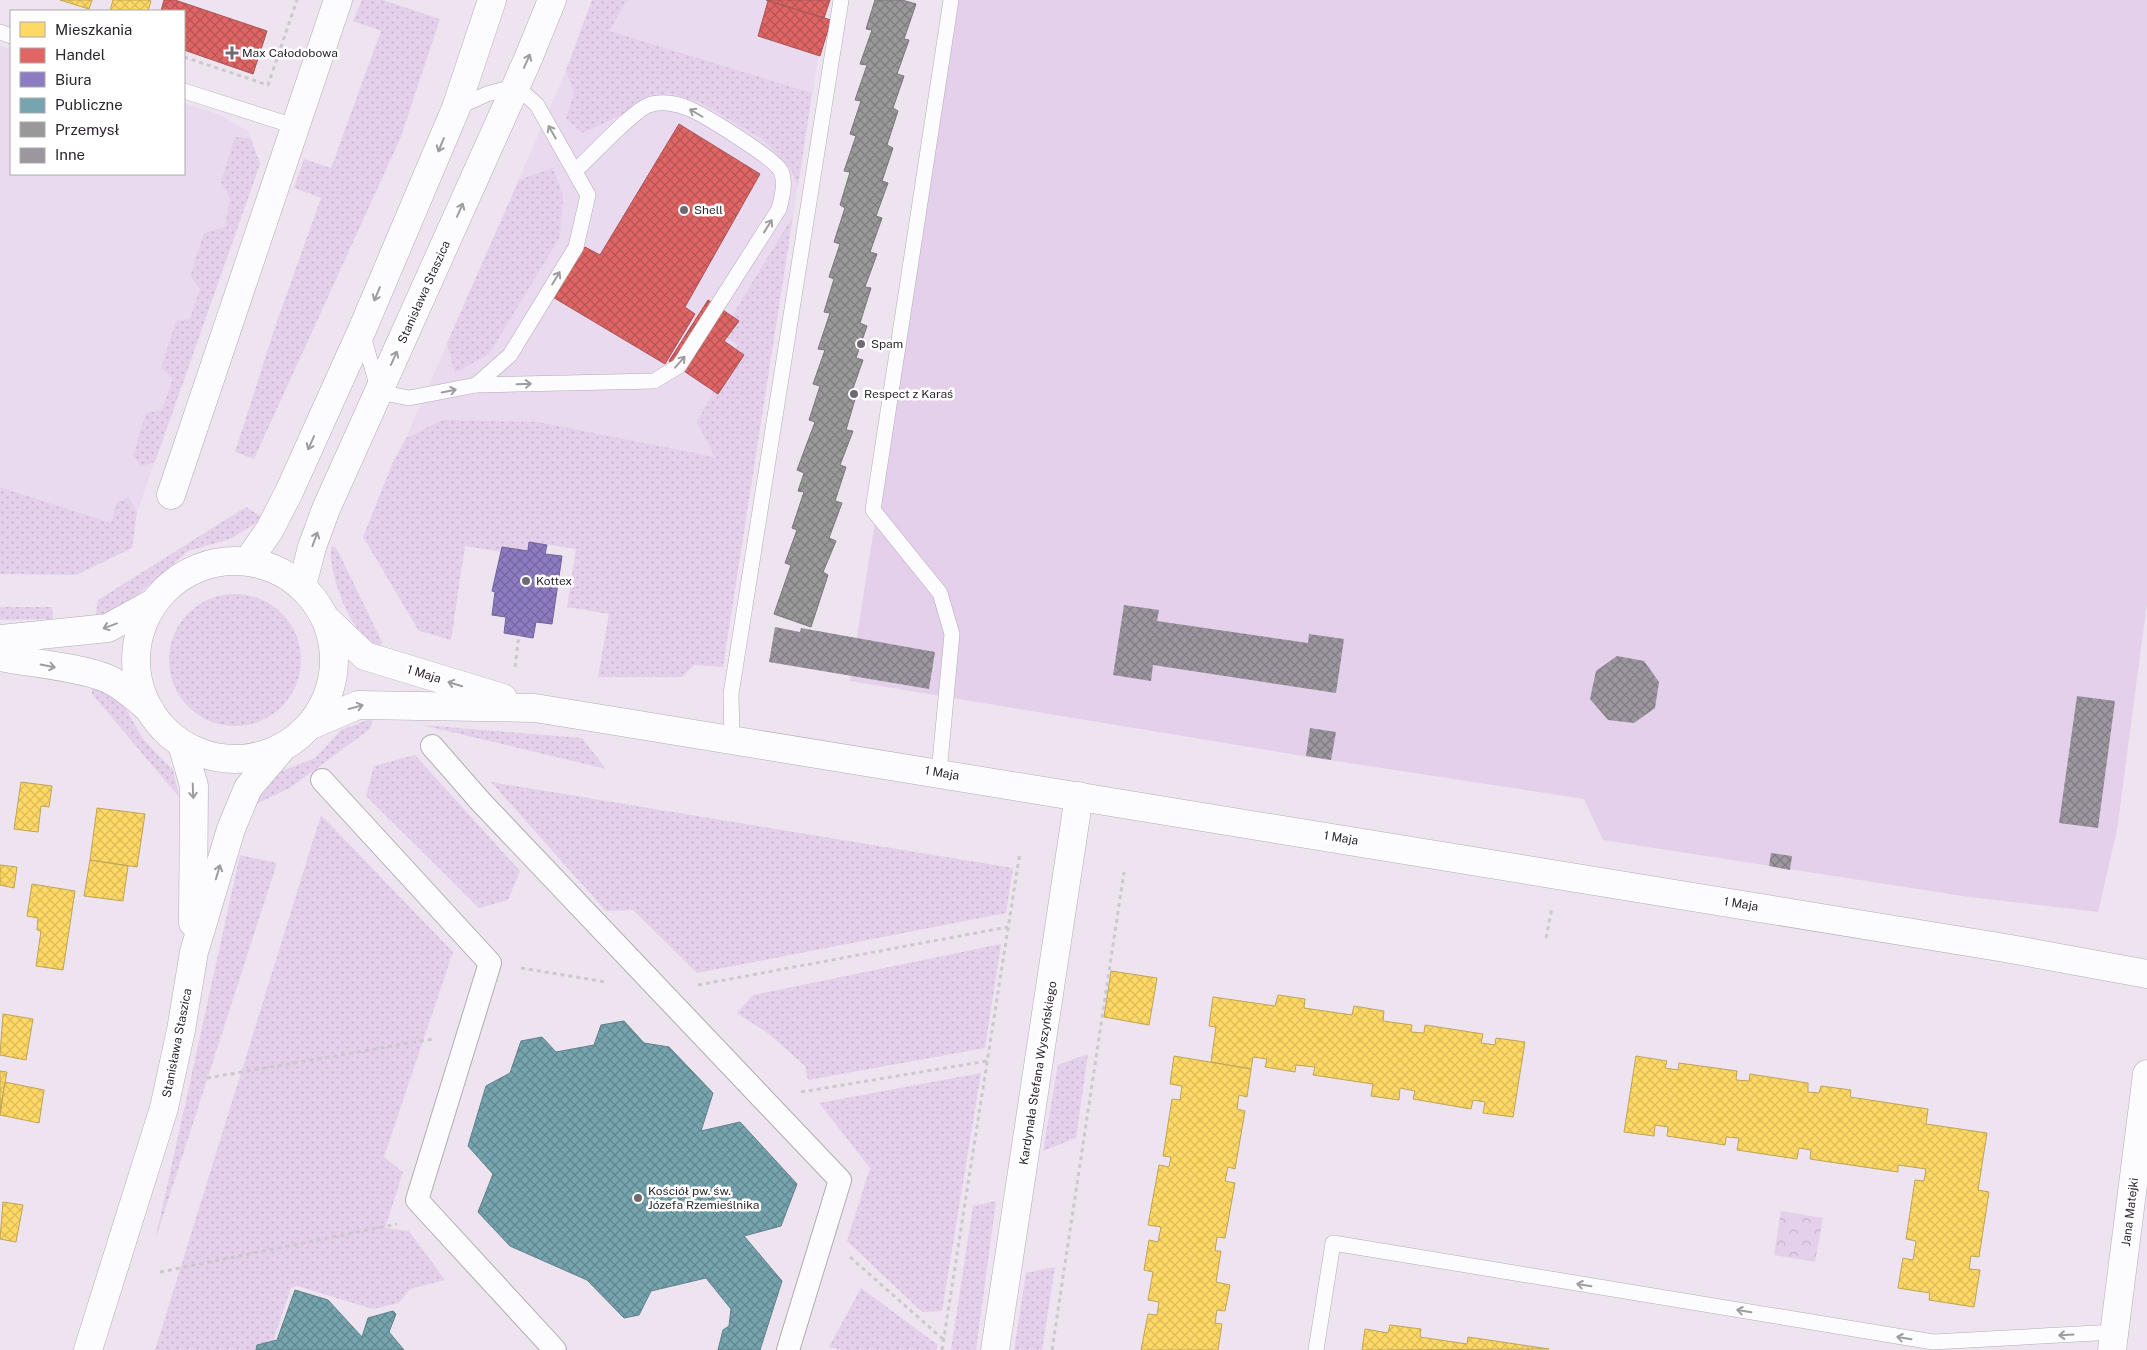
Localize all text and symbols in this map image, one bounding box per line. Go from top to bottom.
legend [10,10,185,175]
text: Mieszkania [55,21,132,38]
text: Handel [55,46,105,63]
place label: Max Całodobowa [242,46,338,60]
marker: Max Całodobowa [226,47,238,59]
one-way arrow [523,54,532,69]
text: Biura [55,71,91,88]
text: Publiczne [55,96,123,113]
one-way arrow [690,107,704,117]
text: Przemysł [55,121,120,138]
one-way arrow [547,126,557,140]
one-way arrow [435,137,445,152]
text: Inne [55,146,85,163]
one-way arrow [456,203,466,218]
place label: Shell [694,203,723,217]
marker: Shell [678,204,690,216]
one-way arrow [763,219,774,233]
street label: Stanisława Staszica [395,238,453,346]
one-way arrow [552,272,562,286]
one-way arrow [372,286,382,301]
place label: Spam [871,337,903,351]
marker: Spam [855,338,867,350]
one-way arrow [390,351,400,366]
one-way arrow [675,356,686,369]
one-way arrow [516,379,532,389]
one-way arrow [441,385,457,395]
place label: Respect z Karaś [864,387,953,401]
marker: Respect z Karaś [848,388,860,400]
one-way arrow [306,435,316,450]
one-way arrow [311,532,320,547]
place label: Kottex [536,574,572,588]
marker: Kottex [520,575,532,587]
one-way arrow [103,622,119,631]
one-way arrow [40,662,56,672]
street label: 1 Maja [405,662,443,686]
one-way arrow [447,678,463,688]
one-way arrow [348,702,364,712]
street label: 1 Maja [924,763,960,783]
one-way arrow [189,783,198,799]
street label: 1 Maja [1323,828,1359,848]
one-way arrow [213,864,223,880]
street label: 1 Maja [1723,894,1759,914]
street label: Kardynała Stefana Wyszyńskiego [1017,980,1059,1166]
street label: Stanisława Staszica [160,987,194,1099]
street label: Jana Matejki [2119,1177,2141,1247]
place label: Kościół pw. św. Józefa Rzemieślnika [648,1184,759,1212]
marker: Kościół pw. św. Józefa Rzemieślnika [632,1192,644,1204]
one-way arrow [1576,1279,1592,1289]
one-way arrow [1736,1306,1752,1316]
one-way arrow [2058,1330,2074,1339]
one-way arrow [1897,1332,1913,1342]

